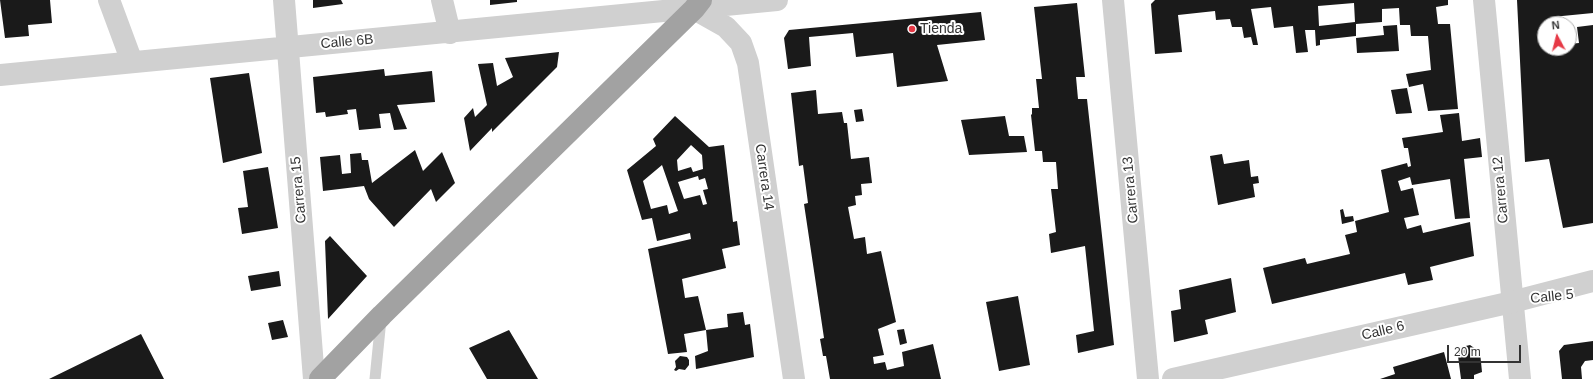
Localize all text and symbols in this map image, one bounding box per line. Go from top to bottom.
north arrow [1537,16,1577,56]
text: N [1551,19,1560,32]
place label: Tienda [920,21,962,37]
marker: Tienda [907,24,917,34]
street label: Calle 6B [320,31,374,53]
street label: Carrera 14 [751,143,777,211]
street label: Carrera 15 [288,156,310,224]
street label: Carrera 13 [1120,156,1142,224]
street label: Carrera 12 [1490,156,1512,224]
street label: Calle 5 [1529,286,1575,308]
street label: Calle 6 [1360,318,1406,344]
scale bar [1449,337,1523,363]
text: 20 m [1454,345,1481,359]

